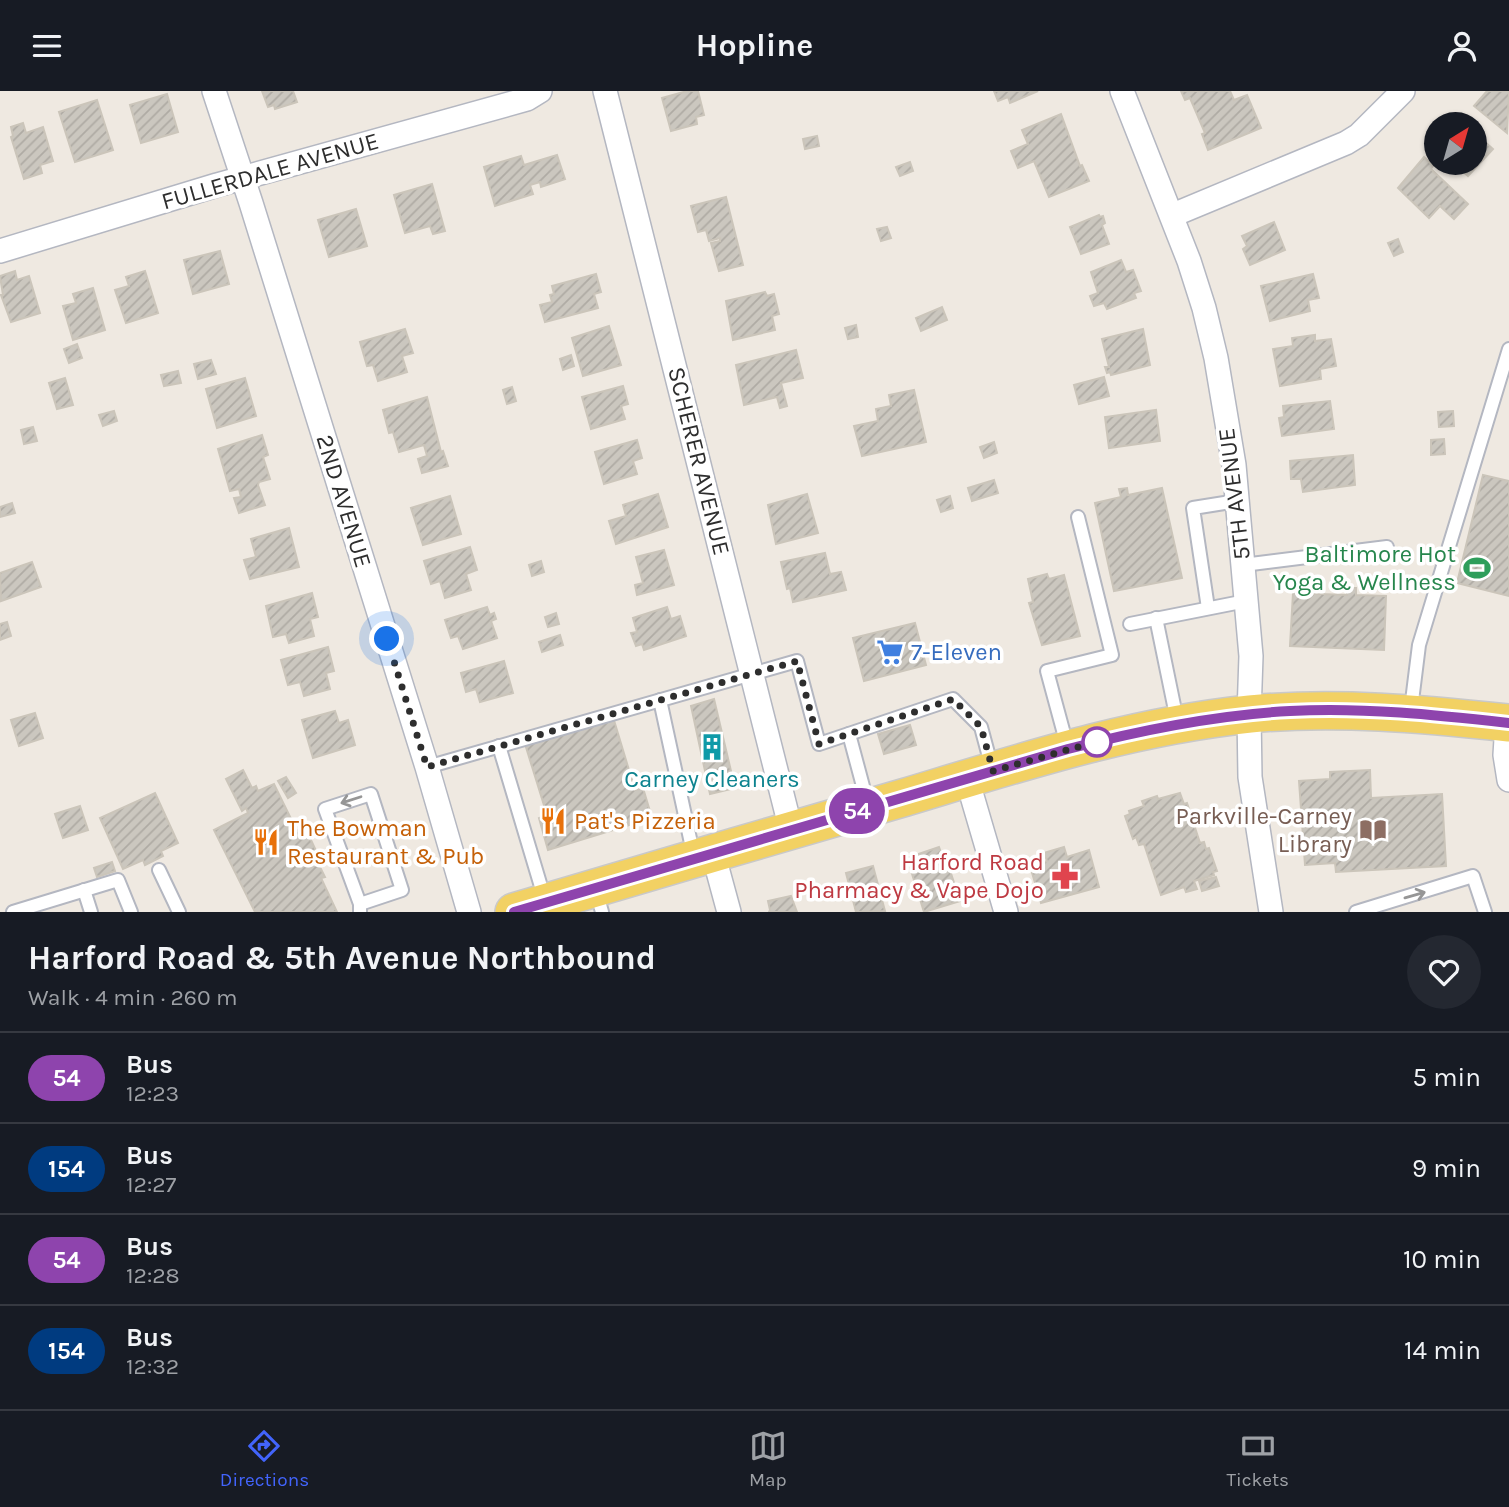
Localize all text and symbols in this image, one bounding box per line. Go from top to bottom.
icon: menu [28,27,66,65]
text: Hopline [696,27,813,64]
icon: person [1443,27,1481,65]
north arrow [1424,112,1488,175]
map controls [1424,112,1487,175]
street label: FULLERDALE AVENUE [158,127,382,215]
street label: SCHERER AVENUE [662,364,736,558]
street label: 5TH AVENUE [1212,426,1256,562]
street label: 2ND AVENUE [311,431,377,571]
place label: Baltimore Hot Yoga & Wellness [1273,540,1456,596]
sports icon: Baltimore Hot Yoga & Wellness [1462,553,1492,583]
your location [369,621,404,656]
supermarket icon: 7-Eleven [875,637,905,667]
place label: 7-Eleven [911,638,1002,666]
unlabelled marker [1082,727,1112,757]
building icon: Carney Cleaners [697,732,727,762]
place label: Carney Cleaners [624,765,800,793]
line badge: 54 [826,788,888,834]
one-way arrow [340,795,362,807]
text: 54 [843,797,871,825]
place label: Parkville-Carney Library [1175,802,1352,858]
restaurant icon: Pat's Pizzeria [538,806,568,836]
place label: Pat's Pizzeria [574,807,716,835]
place label: The Bowman Restaurant & Pub [287,814,484,870]
library icon: Parkville-Carney Library [1358,815,1388,845]
restaurant icon: The Bowman Restaurant & Pub [251,827,281,857]
place label: Harford Road Pharmacy & Vape Dojo [794,848,1044,904]
pharmacy icon: Harford Road Pharmacy & Vape Dojo [1050,861,1080,891]
one-way arrow [1403,888,1426,901]
button: heart [1407,935,1481,1009]
text: Harford Road & 5th Avenue Northbound [28,939,656,977]
text: Walk · 4 min · 260 m [28,984,238,1011]
text: Bus [126,1049,173,1080]
text: 5 min [1412,1062,1481,1093]
text: 54 [52,1064,81,1092]
text: 12:23 [126,1080,179,1107]
text: Bus [126,1140,173,1171]
text: 9 min [1412,1153,1481,1184]
text: 154 [48,1155,85,1183]
text: 12:27 [126,1171,176,1198]
text: Bus [126,1231,173,1262]
text: 10 min [1403,1244,1481,1275]
text: 54 [52,1246,81,1274]
text: 12:28 [126,1262,180,1289]
text: Bus [126,1322,173,1353]
text: 14 min [1404,1335,1481,1366]
text: 154 [48,1337,85,1365]
text: 12:32 [126,1353,179,1380]
tab: Directions [220,1427,309,1491]
tab: Map [749,1427,787,1491]
tab: Tickets [1227,1427,1289,1491]

